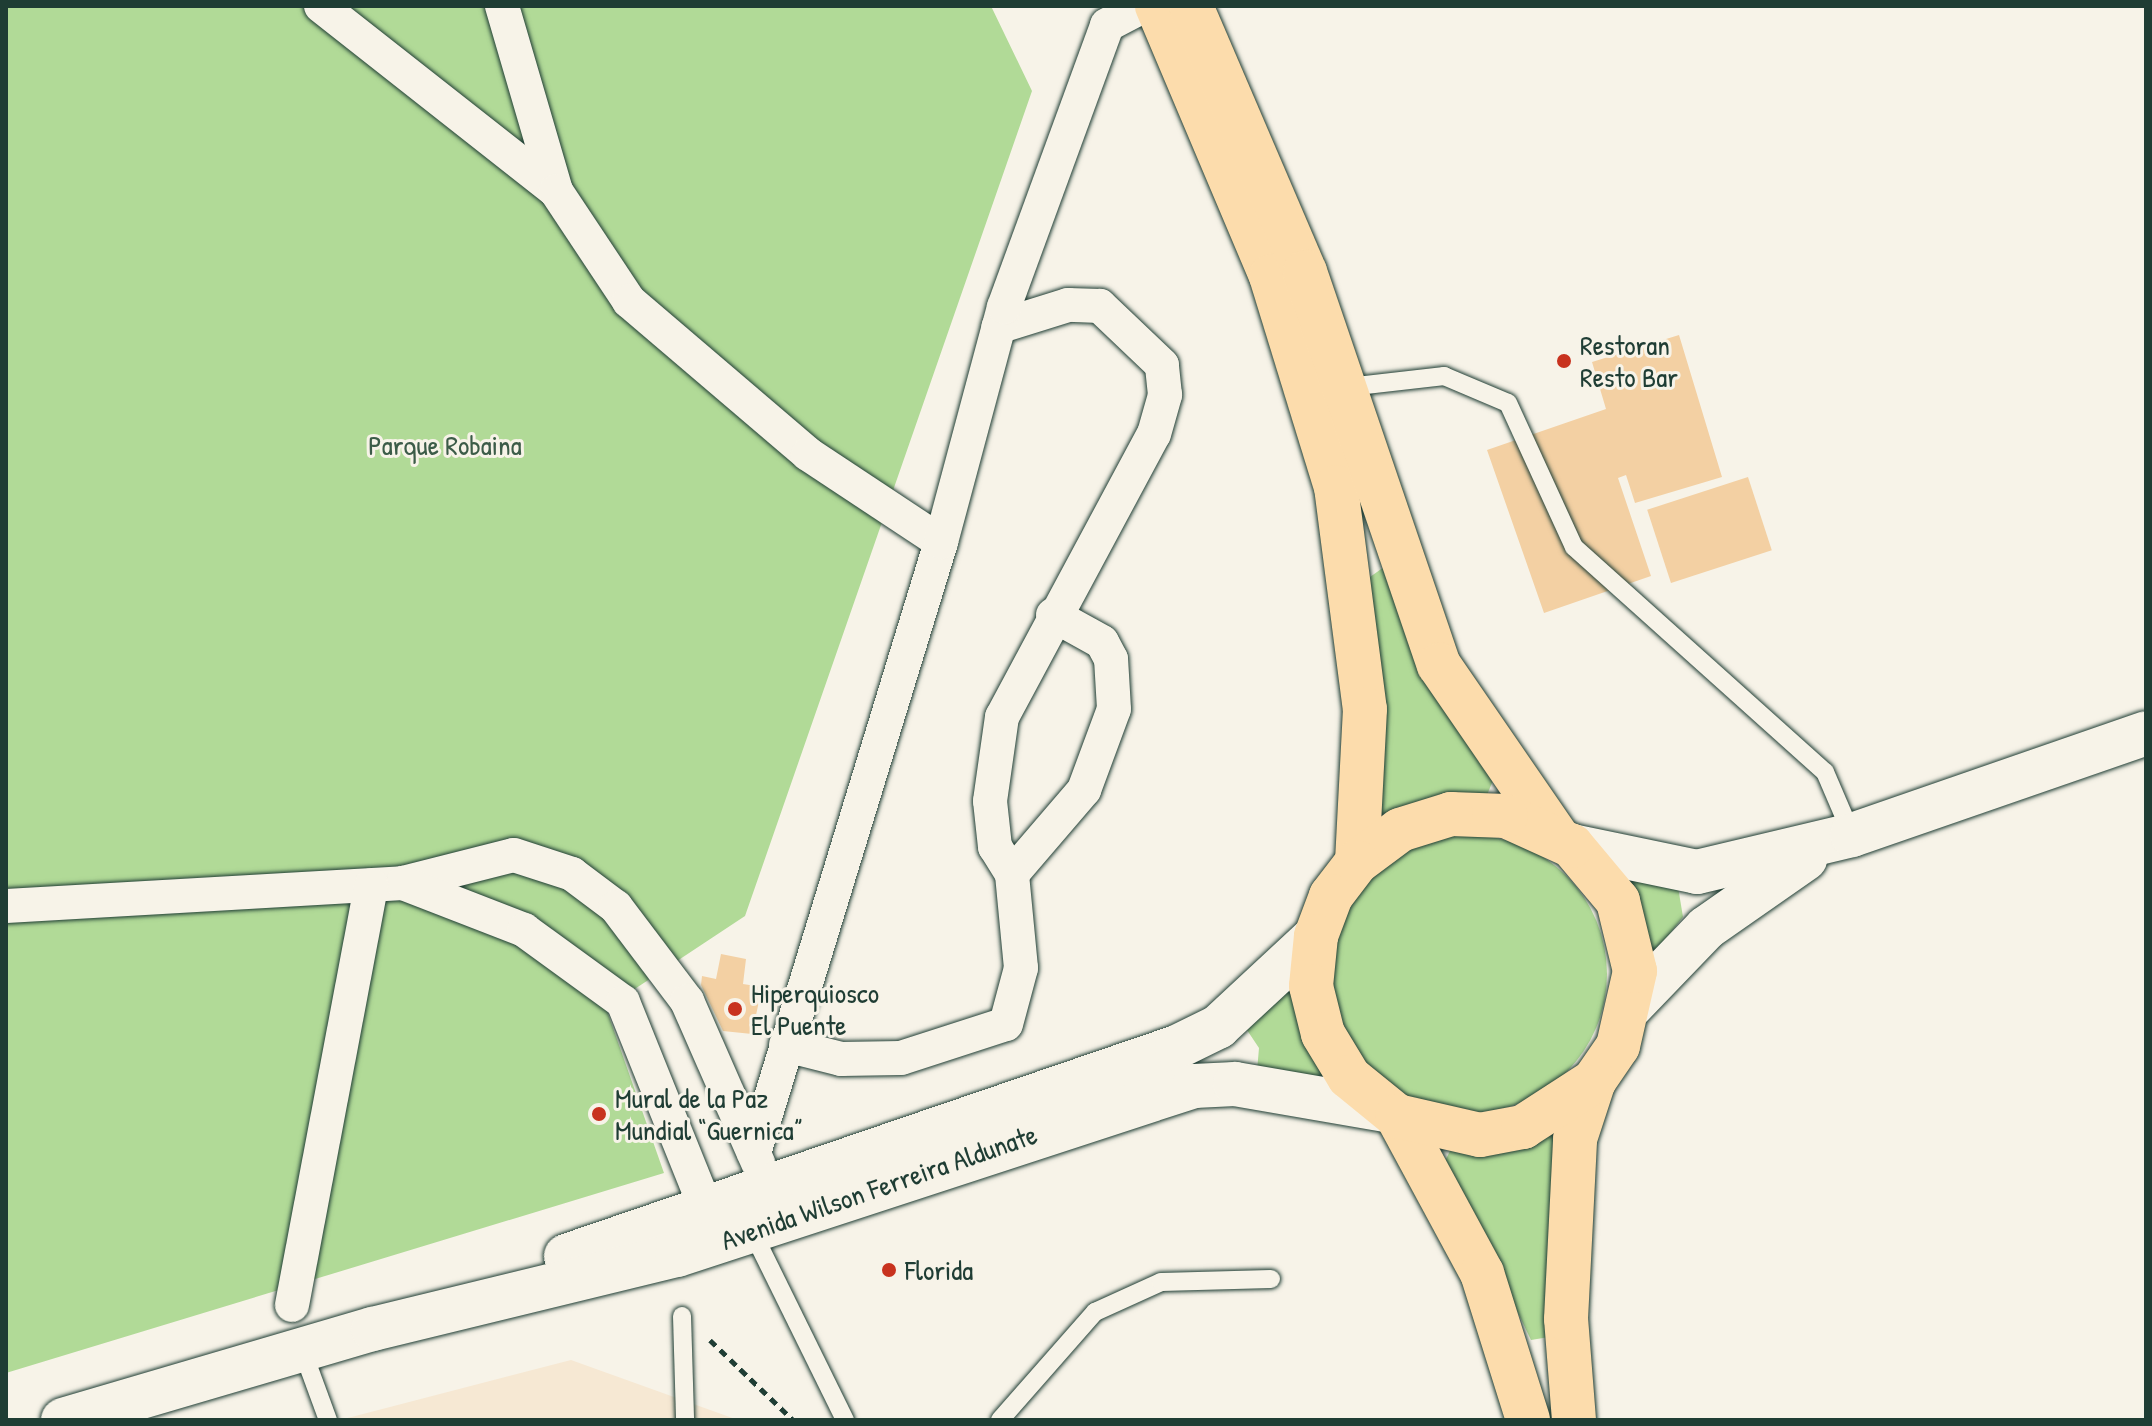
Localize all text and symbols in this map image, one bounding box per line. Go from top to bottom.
place label: Restoran Resto Bar [1580,328,1678,394]
marker: Restoran Resto Bar [1555,352,1573,370]
park label: Parque Robaina [368,428,522,462]
place label: Hiperquiosco El Puente [751,976,879,1042]
marker: Hiperquiosco El Puente [726,1000,744,1018]
place label: Mural de la Paz Mundial “Guernica” [615,1081,802,1147]
marker: Mural de la Paz Mundial “Guernica” [590,1105,608,1123]
street label: Avenida Wilson Ferreira Aldunate [717,1117,1041,1257]
place label: Florida [905,1253,973,1287]
marker: Florida [880,1261,898,1279]

